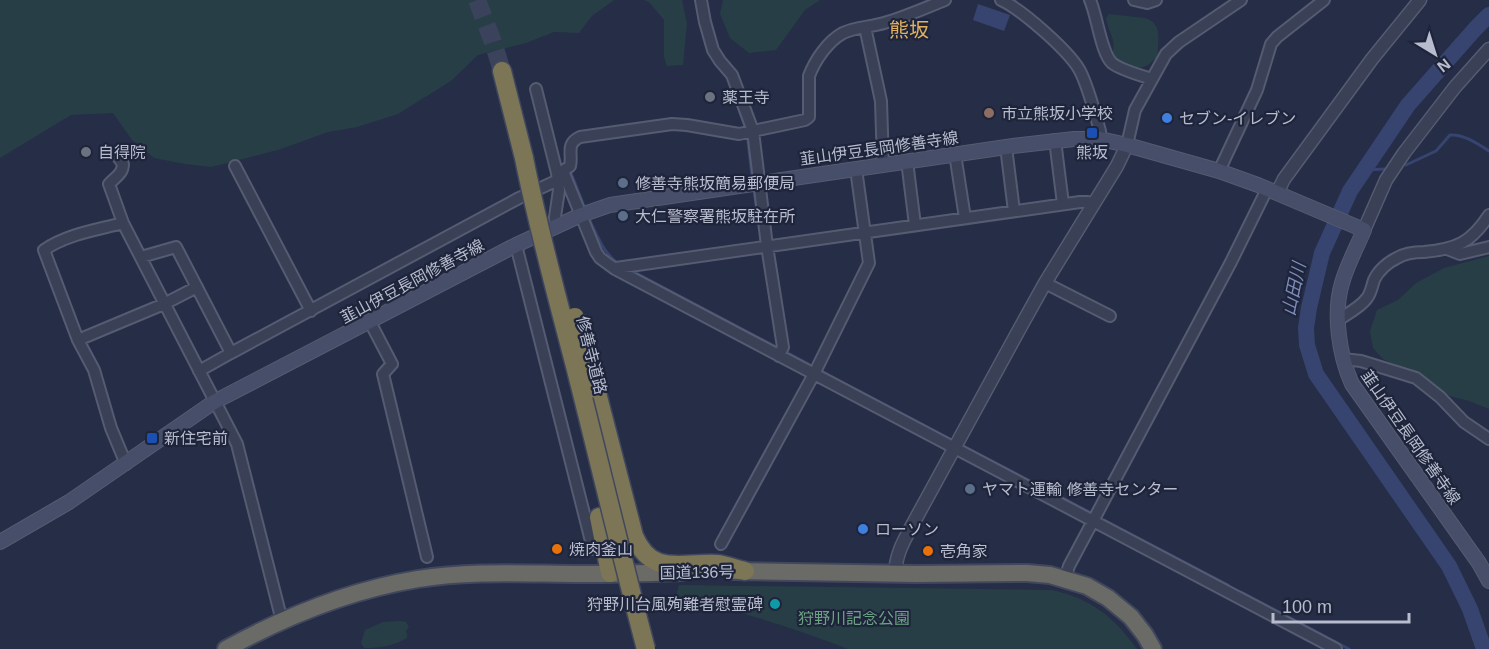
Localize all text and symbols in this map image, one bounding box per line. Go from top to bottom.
district label: 熊坂 [889,19,929,41]
north arrow [1405,24,1465,84]
text: N [1434,55,1454,76]
place label: 薬王寺 [722,89,770,106]
marker: 薬王寺 [703,90,717,104]
place label: 市立熊坂小学校 [1001,105,1113,122]
marker: 市立熊坂小学校 [982,106,996,120]
place label: セブン-イレブン [1179,110,1296,127]
marker: セブン-イレブン [1160,111,1174,125]
marker: 熊坂 [1085,126,1099,140]
street label: 韮山伊豆長岡修善寺線 [799,129,959,168]
place label: 自得院 [98,144,146,161]
place label: 熊坂 [1076,144,1108,161]
marker: 自得院 [79,145,93,159]
place label: 修善寺熊坂簡易郵便局 [635,175,795,192]
marker: 修善寺熊坂簡易郵便局 [616,176,630,190]
place label: 大仁警察署熊坂駐在所 [635,208,795,225]
marker: 大仁警察署熊坂駐在所 [616,209,630,223]
street label: 韮山伊豆長岡修善寺線 [338,236,487,327]
water label: 山田川 [1279,259,1310,317]
street label: 修善寺道路 [574,314,609,396]
street label: 韮山伊豆長岡修善寺線 [1358,367,1463,508]
place label: 新住宅前 [164,430,228,447]
marker: 新住宅前 [145,431,159,445]
place label: ヤマト運輸 修善寺センター [982,481,1178,498]
marker: ヤマト運輸 修善寺センター [963,482,977,496]
place label: ローソン [875,521,939,538]
marker: ローソン [856,522,870,536]
place label: 焼肉釜山 [569,541,633,558]
marker: 焼肉釜山 [550,542,564,556]
place label: 壱角家 [940,543,988,560]
marker: 壱角家 [921,544,935,558]
street label: 国道136号 [660,563,735,582]
scale bar [1273,586,1410,624]
place label: 狩野川台風殉難者慰霊碑 [587,596,763,613]
marker: 狩野川台風殉難者慰霊碑 [768,597,782,611]
text: 100 m [1282,597,1332,617]
park label: 狩野川記念公園 [798,610,910,627]

